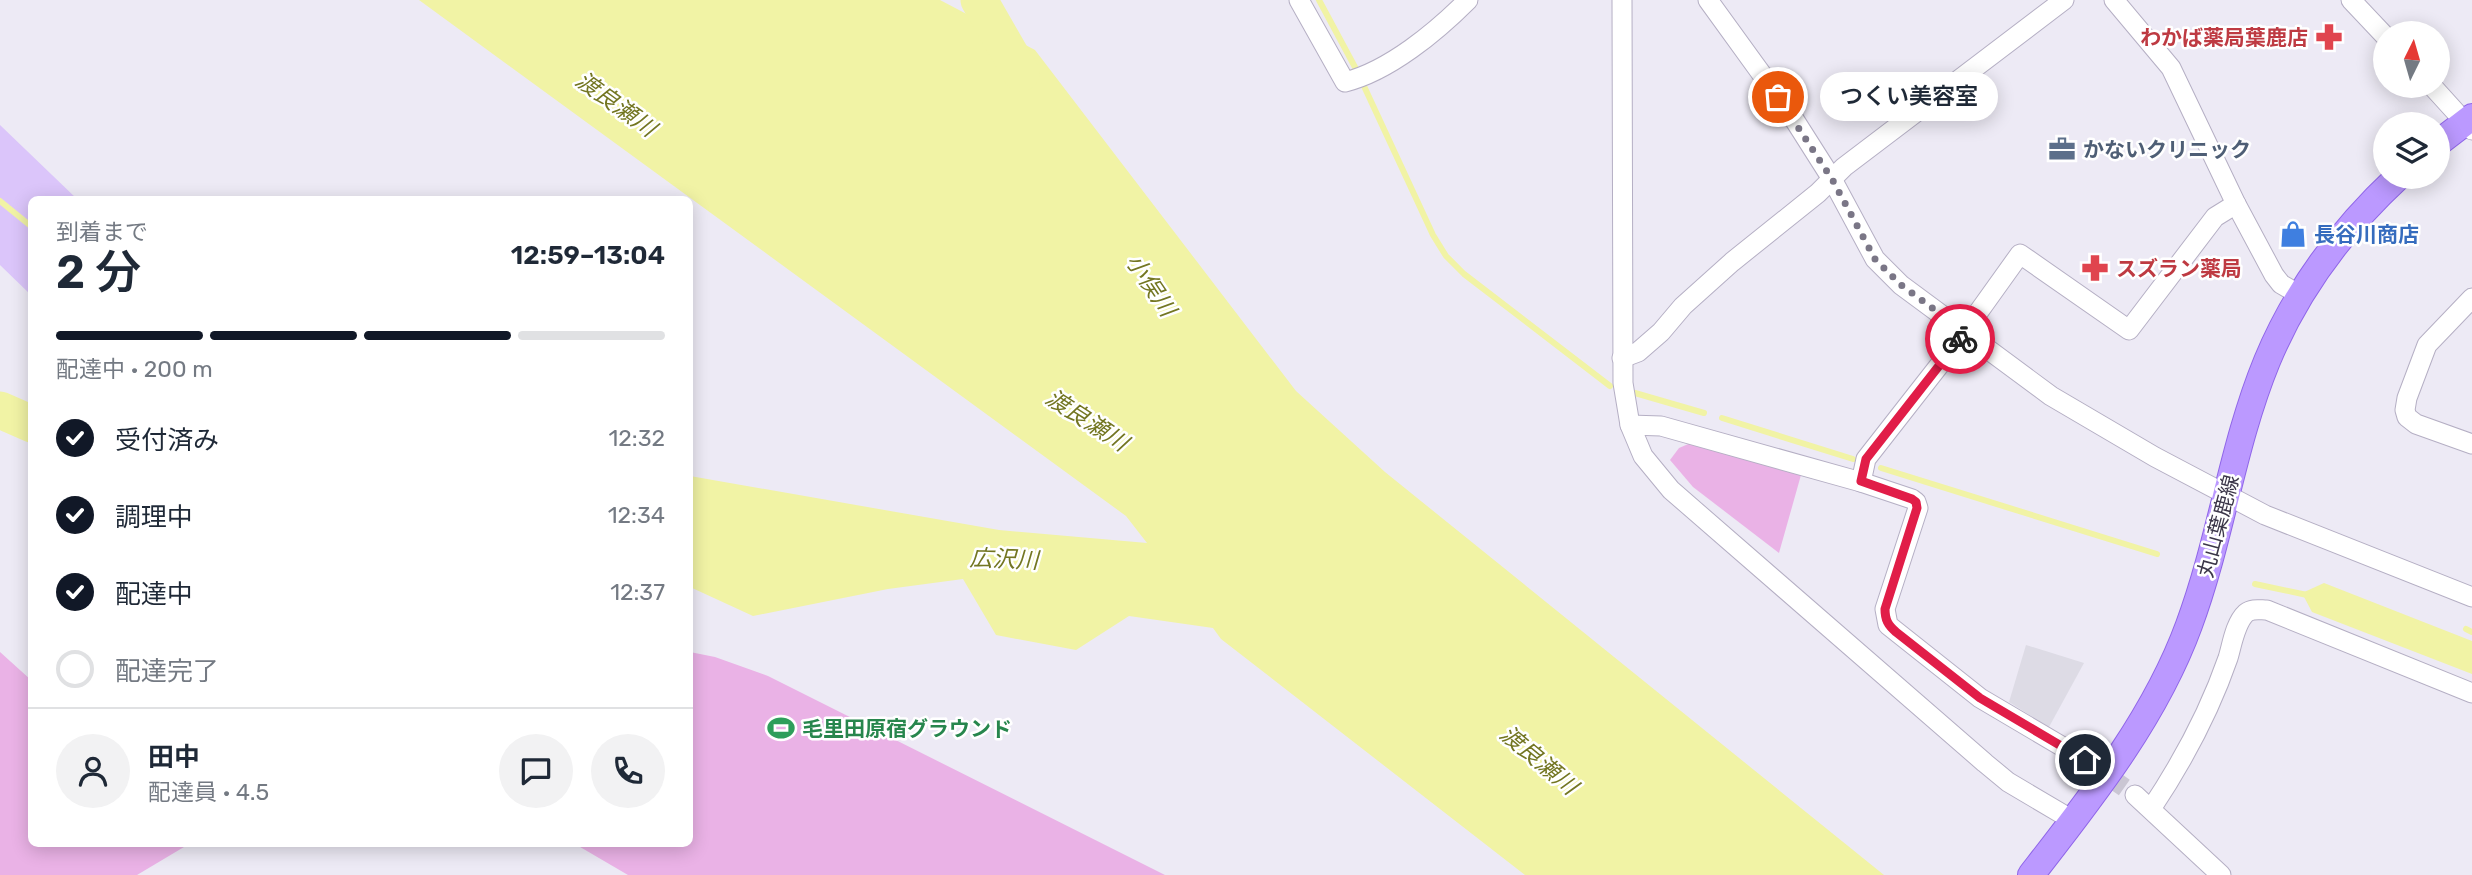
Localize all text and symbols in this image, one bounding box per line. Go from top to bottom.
north arrow [2373,21,2450,98]
map controls [2373,21,2450,189]
pharmacy icon: わかば薬局葉鹿店 [2314,22,2344,52]
place label: わかば薬局葉鹿店 [2140,25,2308,50]
water label: 渡良瀬川 [571,66,664,144]
pin [1748,67,1808,127]
callout: つくい美容室 [1820,72,1998,122]
icon: bag [1759,78,1797,116]
text: つくい美容室 [1840,82,1978,110]
button: layers [2373,112,2450,189]
office icon: かないクリニック [2047,134,2077,164]
place label: かないクリニック [2083,137,2251,162]
text: 到着まで [56,218,148,246]
shop icon: 長谷川商店 [2278,219,2308,249]
place label: 長谷川商店 [2314,222,2419,247]
text: 12:59–13:04 [511,240,665,271]
text: 2 分 [56,245,141,300]
water label: 小俣川 [1120,249,1184,324]
pharmacy icon: スズラン薬局 [2080,253,2110,283]
place label: スズラン薬局 [2116,256,2242,281]
courier [1925,304,1995,374]
icon: bike [1941,320,1979,358]
text: 配達中 · 200 m [56,355,213,383]
water label: 渡良瀬川 [1041,383,1136,458]
icon: check [56,419,94,457]
text: 12:32 [608,424,665,452]
text: 受付済み [115,425,219,456]
street label: 丸山葉鹿線 [2192,472,2244,580]
icon: check [56,496,94,534]
text: 12:34 [608,501,665,529]
text: 調理中 [115,502,193,533]
water label: 広沢川 [969,544,1042,574]
icon: check [56,573,94,611]
text: 12:37 [610,578,665,606]
text: 配達中 [115,579,193,610]
text: 配達完了 [115,656,219,687]
sports icon: 毛里田原宿グラウンド [766,713,796,743]
place label: 毛里田原宿グラウンド [802,716,1012,741]
water label: 渡良瀬川 [1495,720,1586,802]
pin [2055,730,2115,790]
button: person [56,734,130,808]
button: chat [499,734,573,808]
button: phone [591,734,665,808]
icon: home [2066,741,2104,779]
text: 田中 [148,742,200,773]
text: 配達員 · 4.5 [148,778,269,806]

